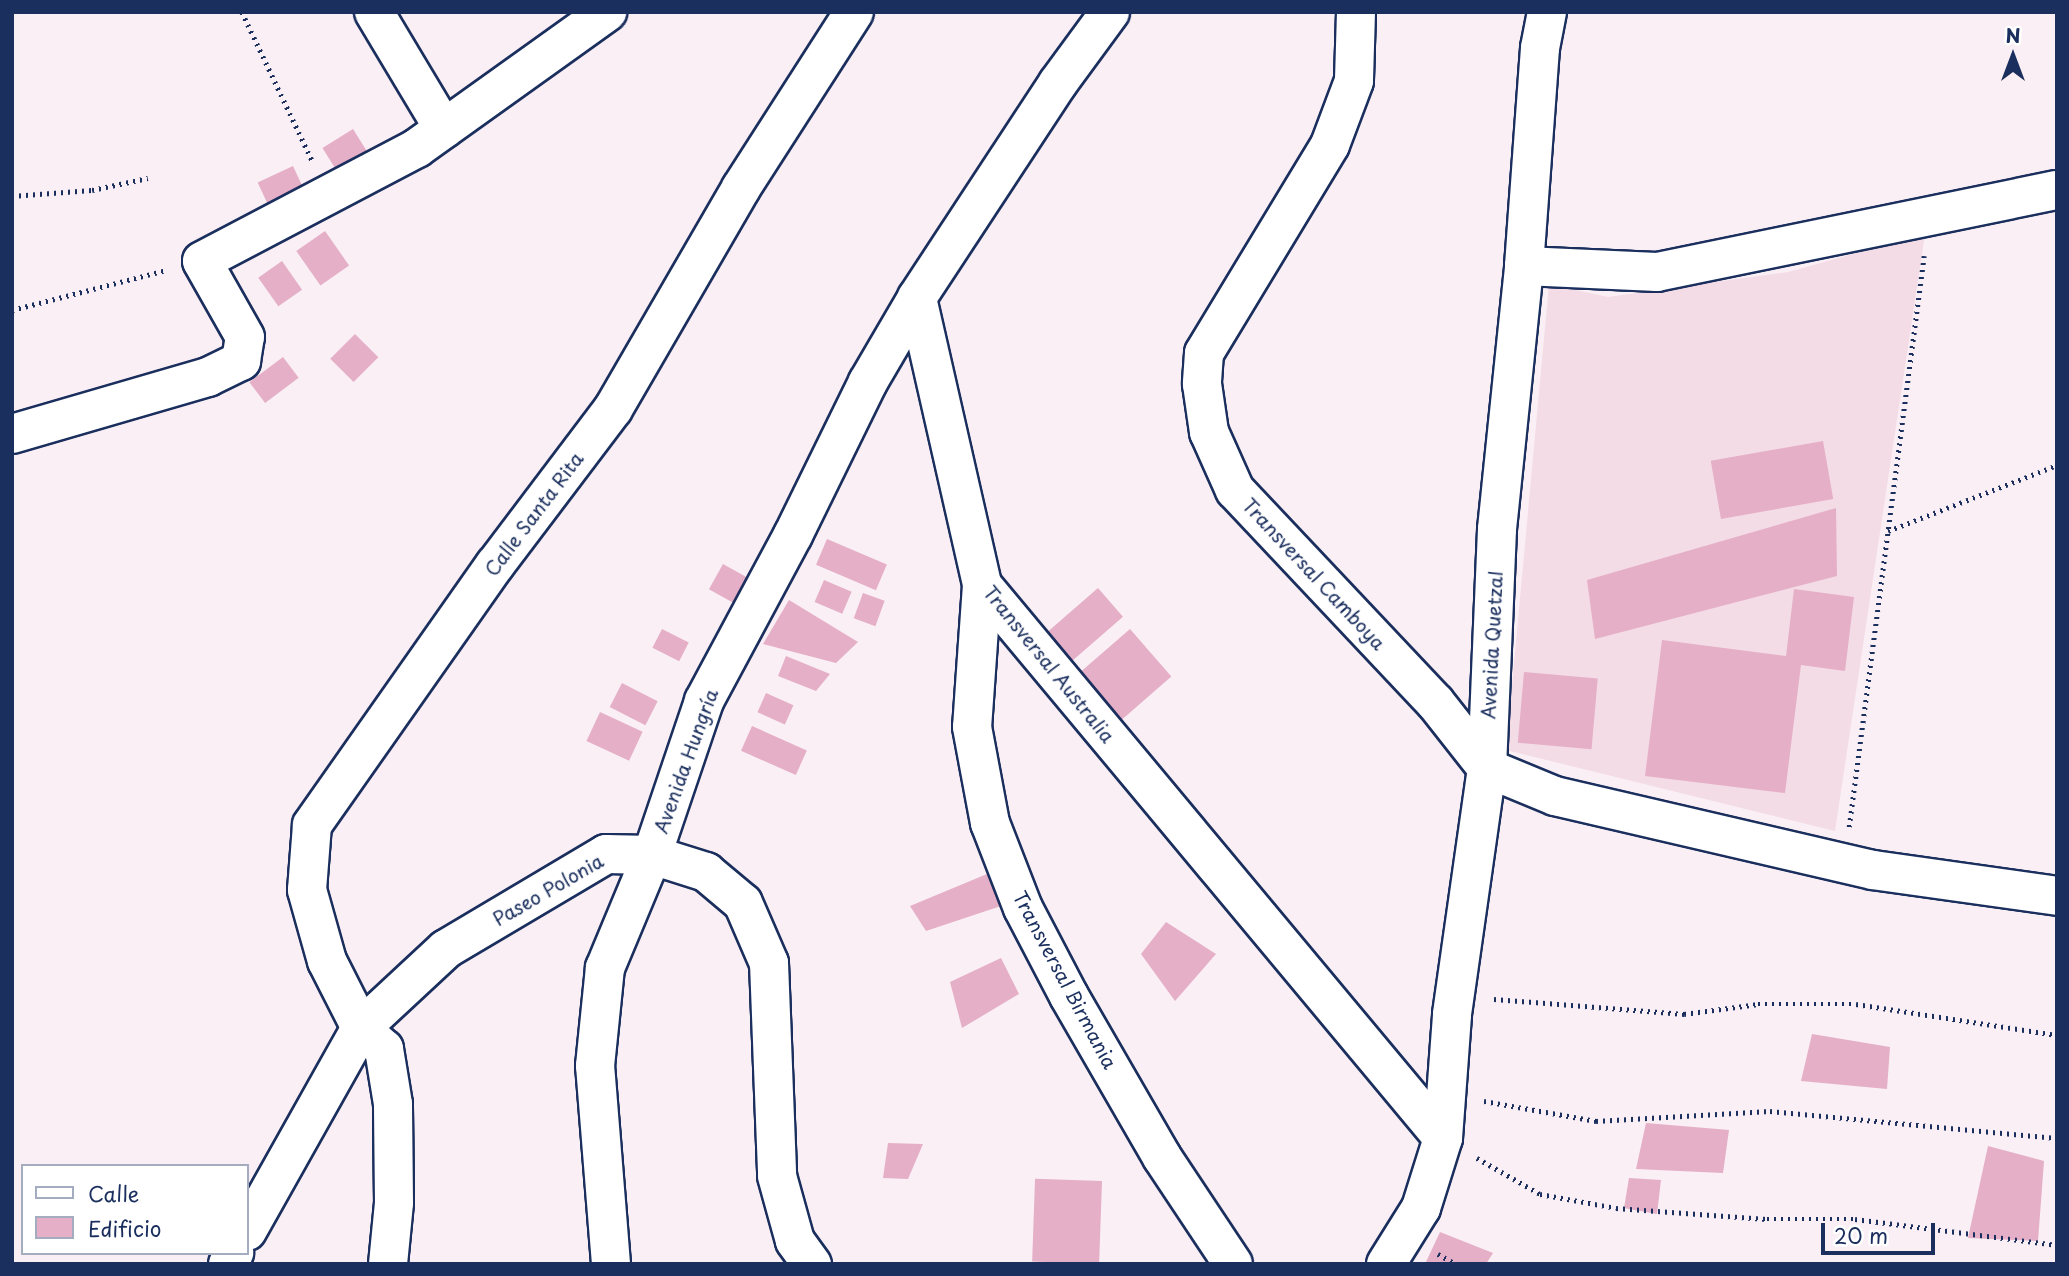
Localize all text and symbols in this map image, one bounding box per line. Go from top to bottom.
north arrow [1978,21,2048,91]
text: N [2005,21,2021,49]
street label: Calle Santa Rita [480,447,588,581]
street label: Transversal Camboya [1238,493,1390,655]
street label: Avenida Quetzal [1477,569,1507,721]
street label: Transversal Australia [979,581,1119,747]
street label: Avenida Hungría [649,685,723,837]
street label: Paseo Polonia [488,849,608,931]
street label: Transversal Birmania [1008,887,1122,1073]
legend [21,1164,248,1255]
text: Calle [88,1177,139,1209]
scale bar [1824,1210,1938,1254]
text: Edificio [88,1212,161,1244]
text: 20 m [1834,1219,1888,1251]

